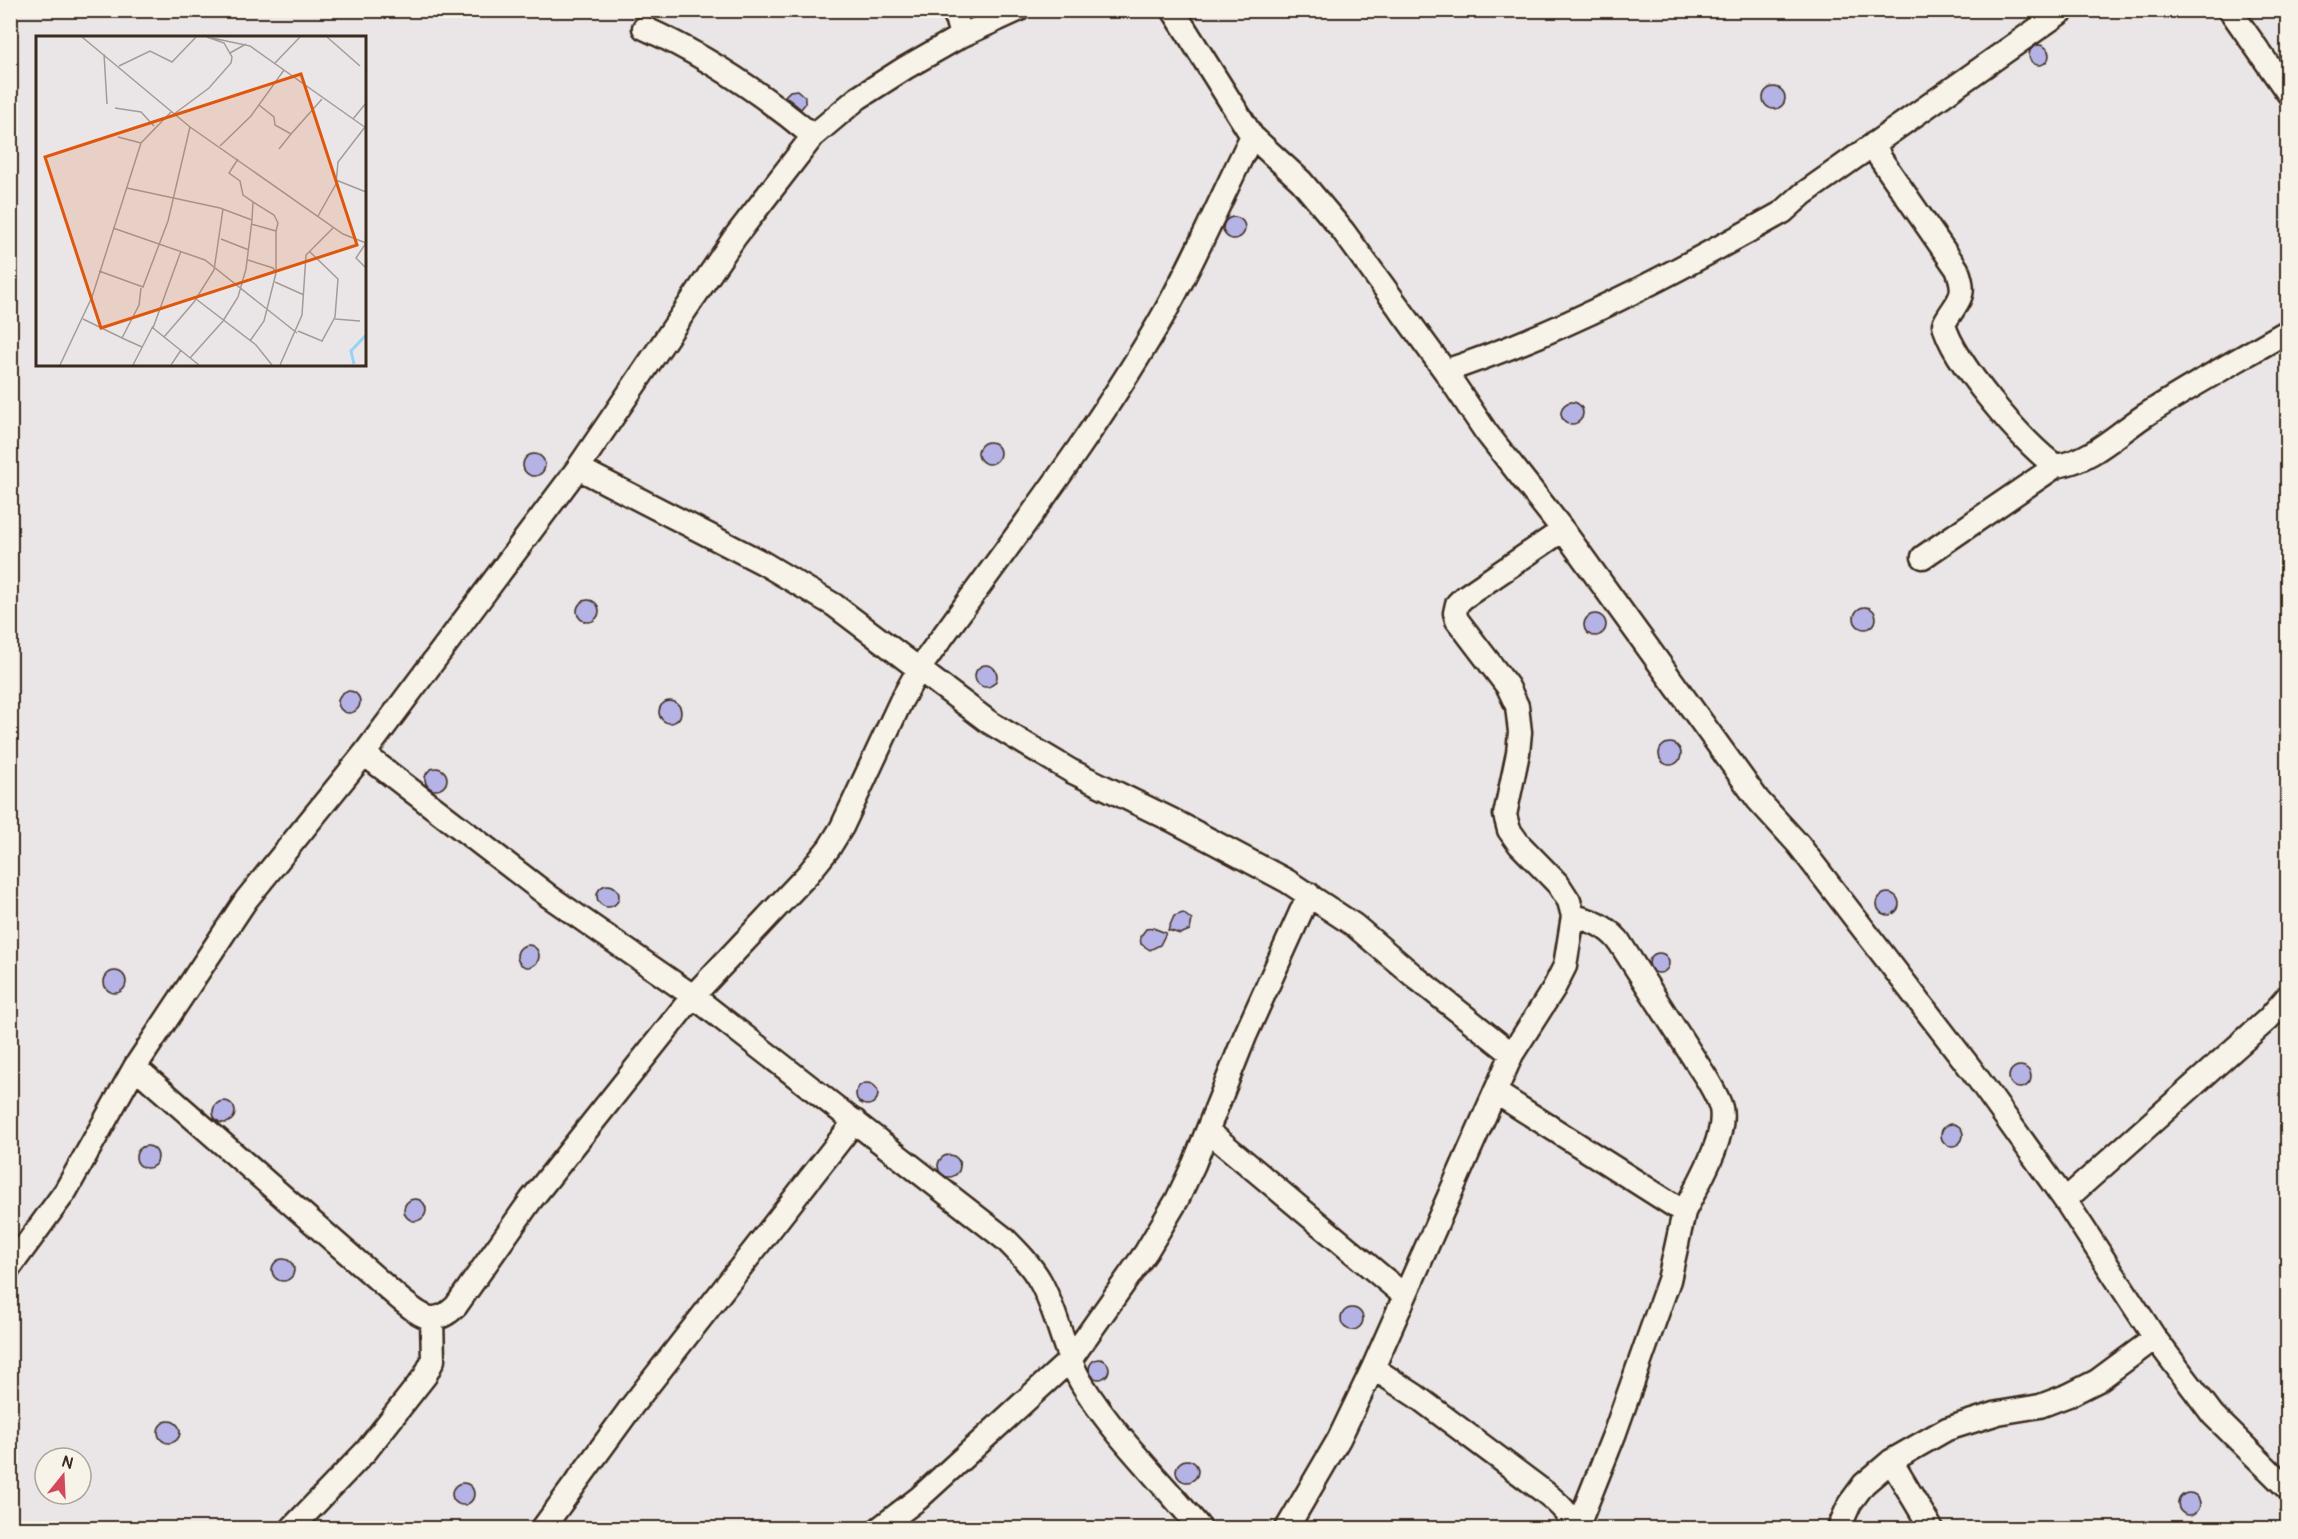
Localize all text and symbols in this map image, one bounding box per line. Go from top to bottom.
inset map [36,36,366,366]
north arrow [33,1446,93,1506]
text: N [59,1452,76,1474]

